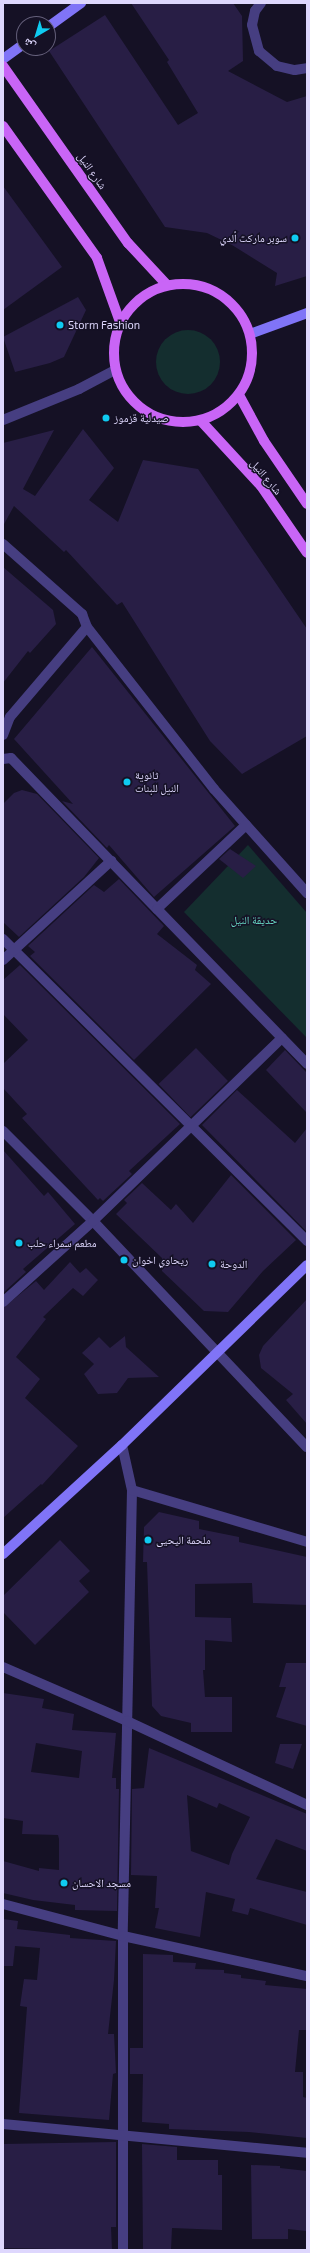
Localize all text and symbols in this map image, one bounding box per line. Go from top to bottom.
north arrow [16,16,56,56]
text: ش [20,36,38,54]
street label: شارع النيل [75,150,109,192]
place label: سوبر ماركت ألدي [220,231,287,245]
marker: سوبر ماركت ألدي [290,233,300,243]
place label: Storm Fashion [68,318,140,332]
marker: Storm Fashion [55,320,65,330]
place label: صيدلية قزموز [114,411,169,425]
marker: صيدلية قزموز [101,413,111,423]
street label: شارع النيل [247,457,285,497]
place label: ثانوية النيل للبنات [135,769,179,795]
marker: ثانوية النيل للبنات [122,777,132,787]
park label: حديقة النيل [231,913,277,927]
place label: مطعم سمراء حلب [27,1236,97,1250]
marker: مطعم سمراء حلب [14,1238,24,1248]
place label: ريحاوي اخوان [132,1253,188,1267]
marker: ريحاوي اخوان [119,1255,129,1265]
place label: الدوحة [220,1257,247,1271]
marker: الدوحة [207,1259,217,1269]
place label: ملحمة اليحيى [156,1533,211,1547]
marker: ملحمة اليحيى [143,1535,153,1545]
place label: مسجد الاحسان [72,1876,131,1890]
marker: مسجد الاحسان [59,1878,69,1888]

